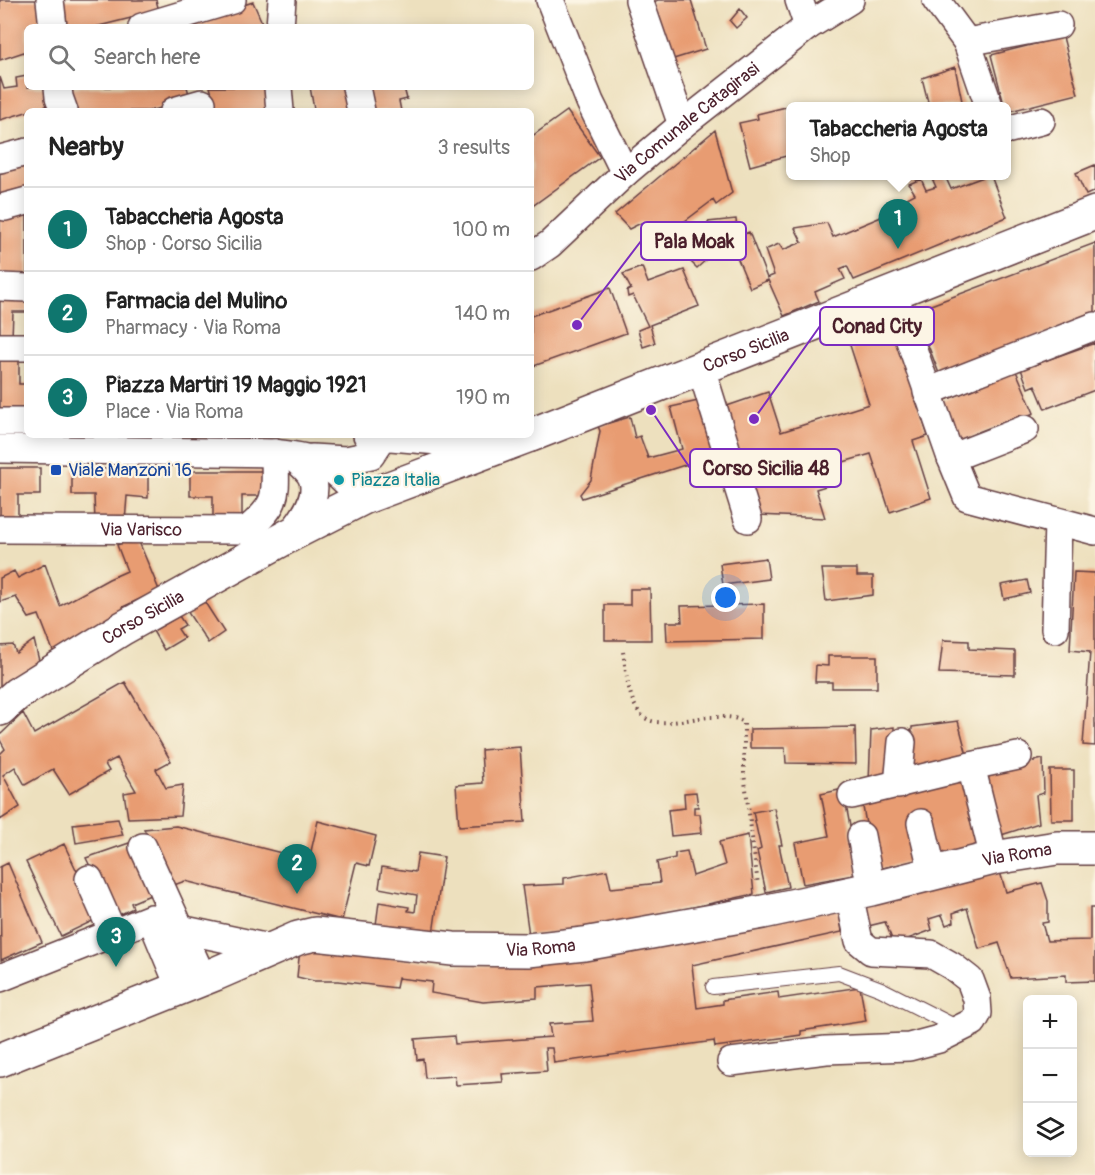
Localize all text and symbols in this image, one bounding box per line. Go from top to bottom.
search box [24,24,534,90]
icon: search [45,41,78,74]
text: Search here [93,43,200,71]
street label: Via Comunale Catagirasi [610,57,764,189]
popup [786,102,1011,180]
text: Tabaccheria Agosta [809,115,988,143]
text: Nearby [48,131,124,163]
text: 3 results [438,135,510,160]
text: Shop [809,143,851,168]
pin: 1 [878,200,918,249]
text: Tabaccheria Agosta [105,203,284,231]
text: 1 [64,217,71,242]
text: 100 m [453,217,510,242]
callout: Pala Moak [641,222,746,260]
text: Pala Moak [654,229,735,254]
text: Shop · Corso Sicilia [105,231,262,256]
text: Farmacia del Mulino [105,287,287,315]
text: 2 [62,301,73,326]
text: 140 m [455,301,510,326]
callout: Conad City [820,307,934,345]
text: Conad City [832,314,923,339]
text: Pharmacy · Via Roma [105,315,281,340]
street label: Corso Sicilia [700,324,793,378]
text: Piazza Martiri 19 Maggio 1921 [105,371,367,399]
text: 3 [62,385,73,410]
text: 190 m [456,385,510,410]
text: Place · Via Roma [105,399,243,424]
callout: Corso Sicilia 48 [690,449,841,487]
text: Corso Sicilia 48 [703,456,829,481]
place label: Viale Manzoni 16 [68,459,192,482]
marker: Viale Manzoni 16 [49,463,63,477]
place label: Piazza Italia [351,469,440,492]
marker: Piazza Italia [332,473,346,487]
street label: Via Varisco [100,518,182,542]
your location [711,583,740,612]
street label: Corso Sicilia [98,585,188,650]
street label: Via Roma [980,838,1054,873]
pin: 2 [278,844,316,894]
pin: 3 [96,918,136,967]
street label: Via Roma [505,934,577,962]
map controls [1023,995,1077,1157]
button: + [1023,995,1077,1049]
button: − [1023,1049,1077,1103]
button: layers [1023,1103,1077,1157]

